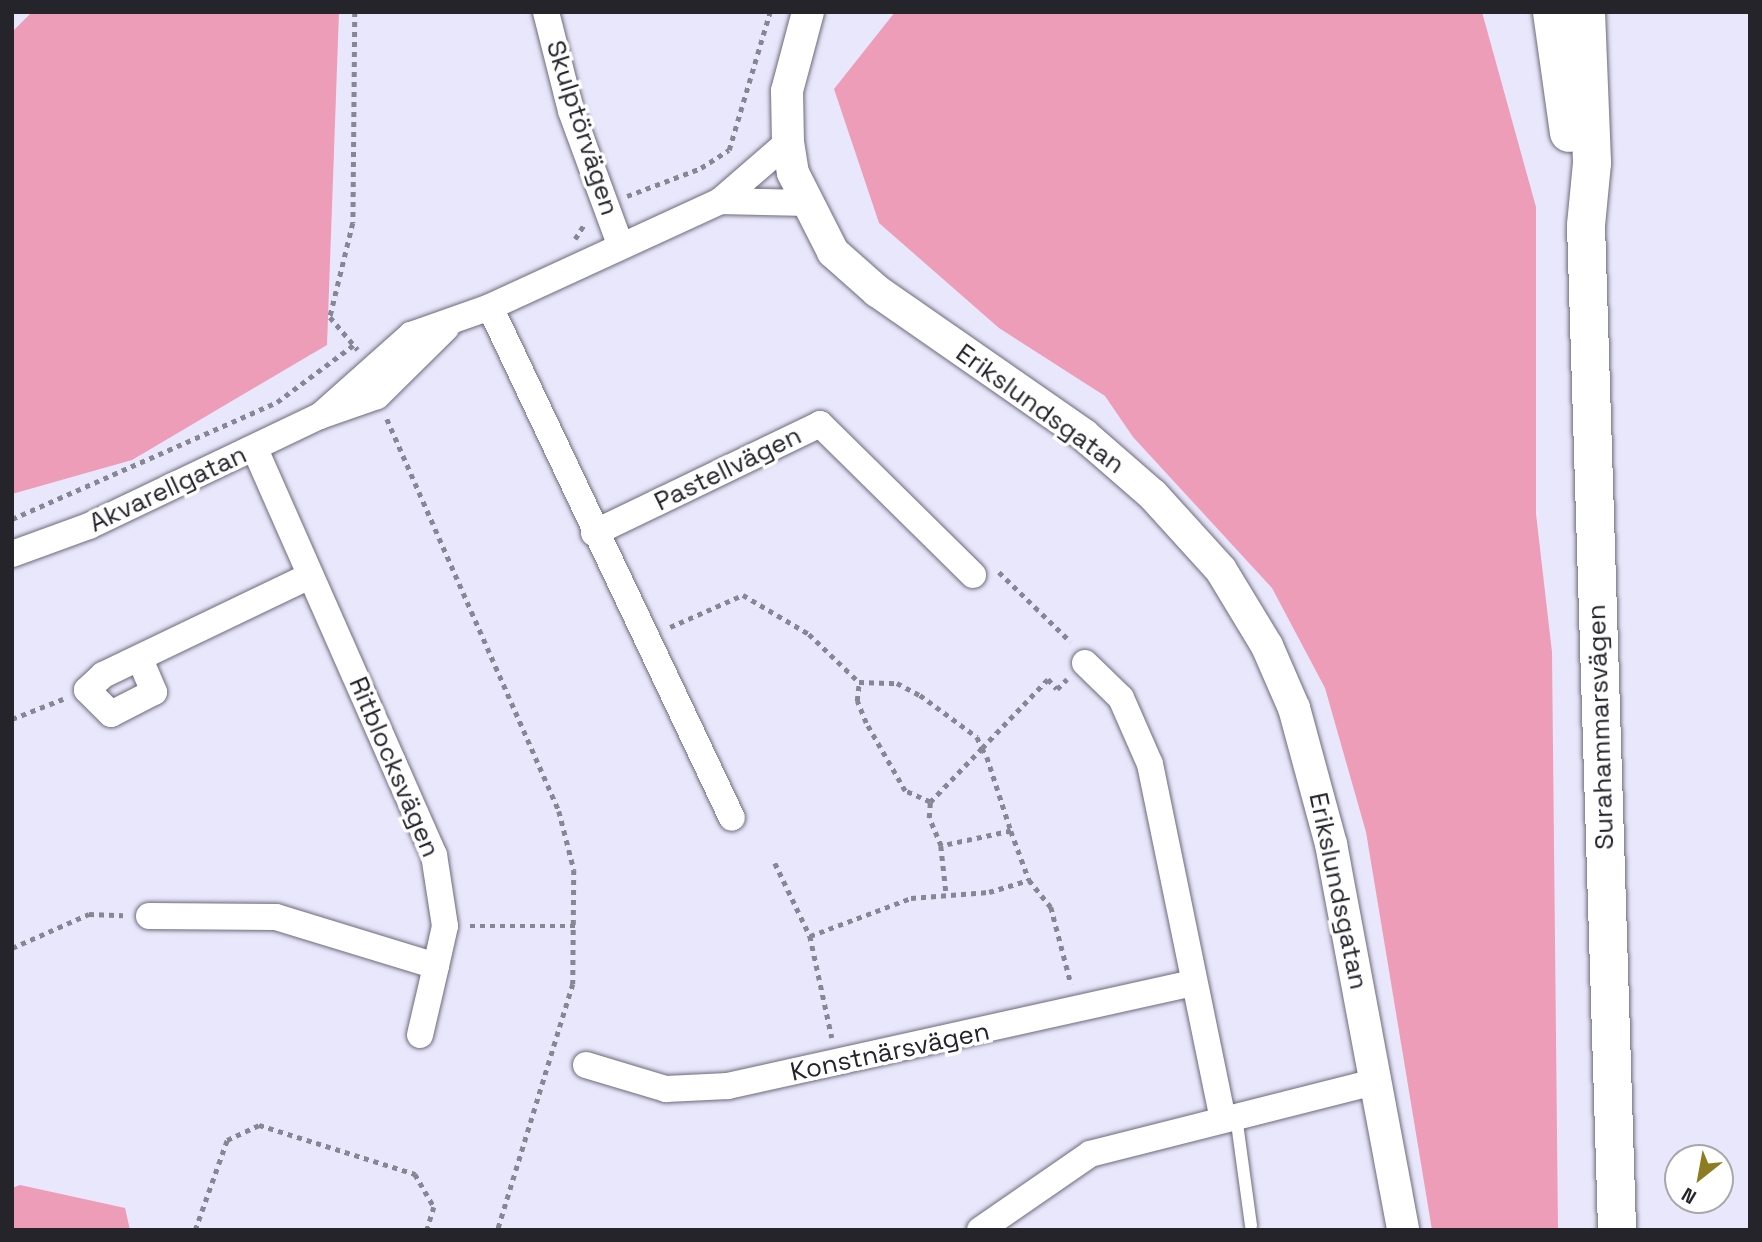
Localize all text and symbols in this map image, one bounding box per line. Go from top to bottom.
street label: Skulptörvägen [539,37,625,219]
street label: Erikslundsgatan [950,337,1130,481]
street label: Pastellvägen [650,420,806,518]
street label: Akvarellgatan [84,439,252,539]
street label: Surahammarsvägen [1581,604,1621,850]
street label: Ritblocksvägen [342,672,446,862]
street label: Erikslundsgatan [1302,790,1374,992]
street label: Konstnärsvägen [788,1016,992,1088]
north arrow [1664,1144,1734,1214]
text: N [1677,1182,1701,1210]

